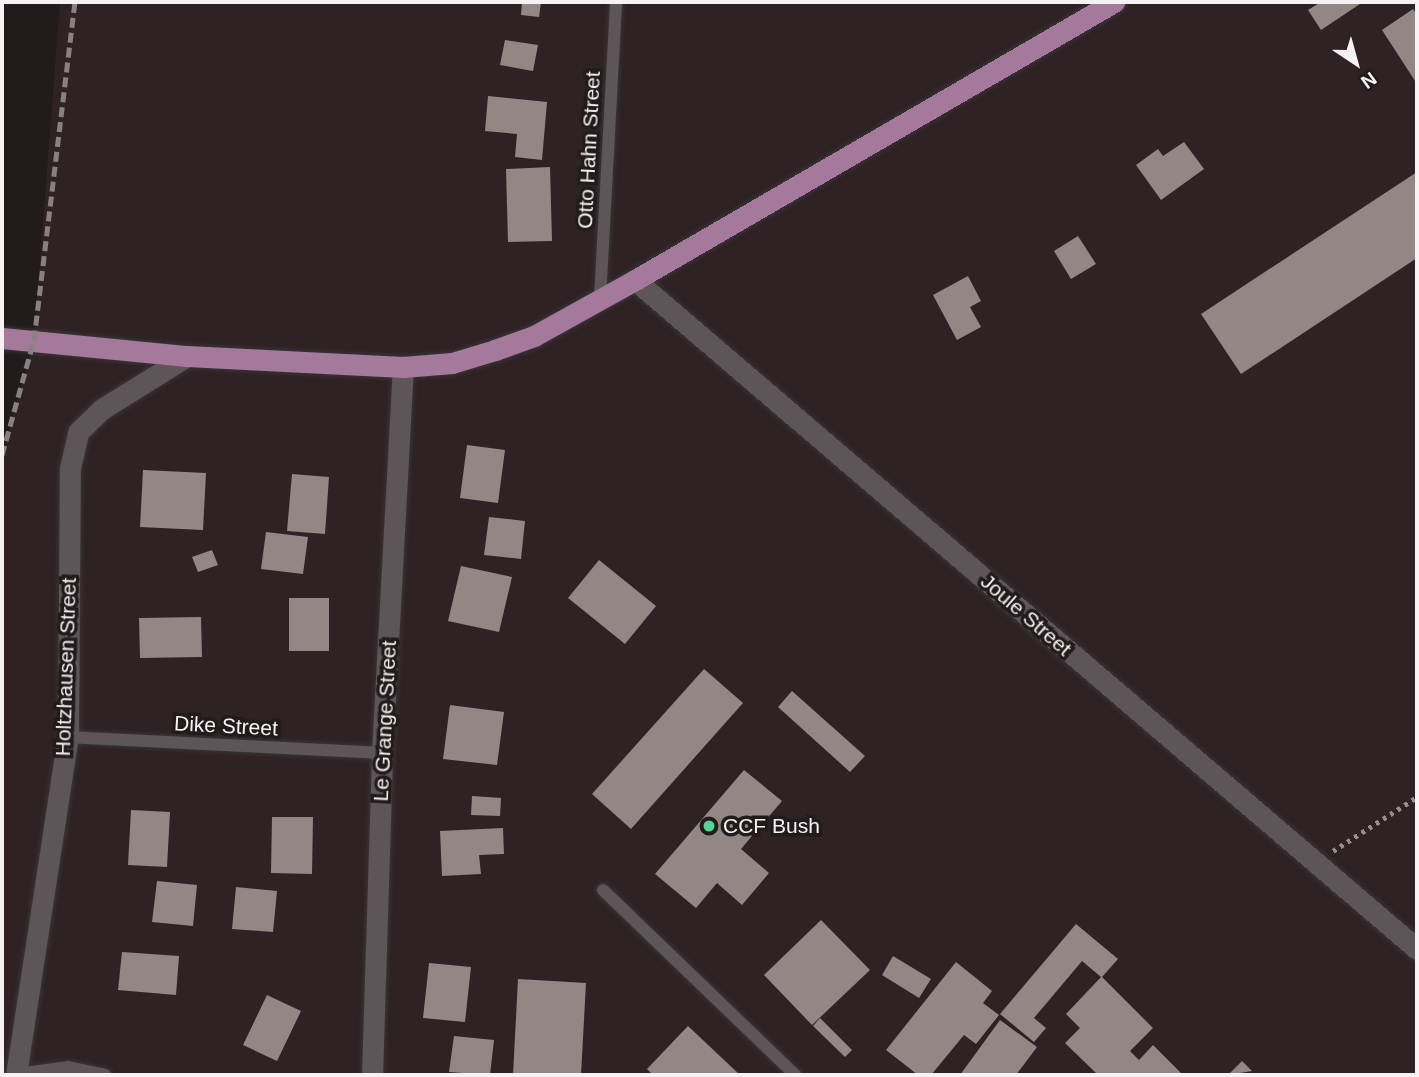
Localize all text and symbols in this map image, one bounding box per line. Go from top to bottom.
north arrow [1321,28,1391,98]
text: N [1357,68,1380,93]
street label: Otto Hahn Street [572,71,606,229]
street label: Joule Street [975,569,1077,661]
street label: Holtzhausen Street [50,577,82,757]
street label: Le Grange Street [368,640,402,802]
street label: Dike Street [173,711,279,741]
place label: CCF Bush [723,813,820,839]
marker: CCF Bush [701,818,717,834]

